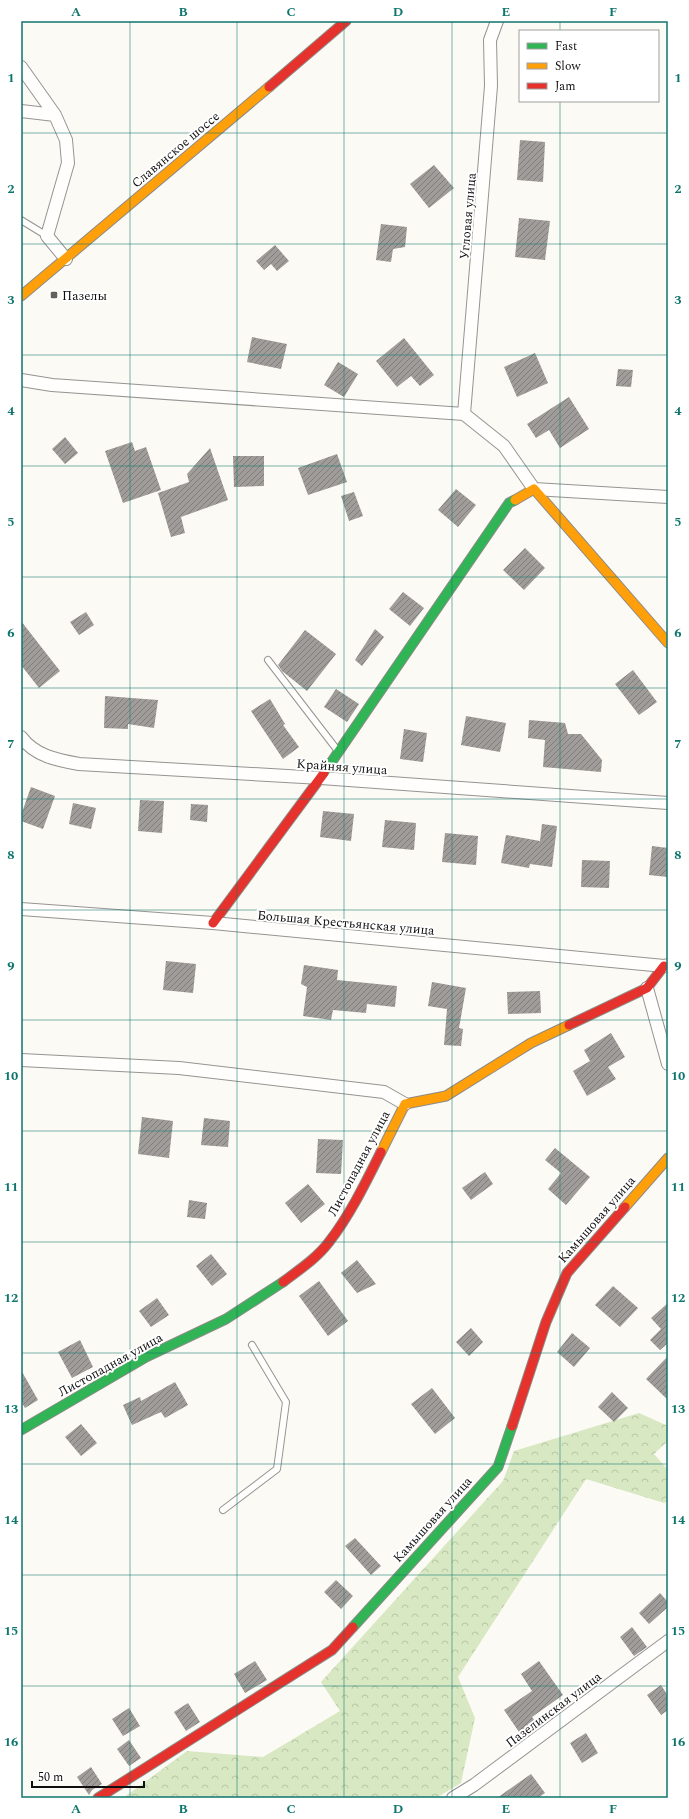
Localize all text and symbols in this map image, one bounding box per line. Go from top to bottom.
text: A [71,2,81,22]
text: B [178,2,188,22]
text: C [286,2,296,22]
text: D [393,2,403,22]
text: E [502,2,511,22]
text: F [609,2,617,22]
legend [519,30,659,102]
text: Fast [555,37,577,56]
text: Slow [555,57,581,76]
text: 1 [7,68,15,88]
text: 1 [674,68,682,88]
text: Jam [555,77,576,96]
street label: Славянское шоссе [127,107,224,193]
street label: Угловая улица [454,171,482,260]
text: 2 [7,179,15,199]
text: 2 [674,179,682,199]
place label: Пазелы [62,286,107,306]
text: 3 [7,290,15,310]
marker: Пазелы [49,290,59,300]
text: 3 [674,290,682,310]
text: 4 [7,401,15,421]
text: 4 [674,401,682,421]
text: 5 [7,512,15,532]
text: 5 [674,512,682,532]
text: 6 [7,623,15,643]
text: 6 [674,623,682,643]
text: 7 [7,734,15,754]
text: 7 [674,734,682,754]
street label: Крайняя улица [296,754,389,780]
text: 8 [7,845,15,865]
text: 8 [674,845,682,865]
street label: Большая Крестьянская улица [256,905,436,941]
text: 9 [7,956,15,976]
text: 9 [674,956,682,976]
text: 10 [4,1066,18,1086]
text: 10 [671,1066,685,1086]
street label: Листопадная улица [323,1107,395,1220]
street label: Камышовая улица [553,1171,641,1268]
text: 11 [4,1177,18,1197]
text: 11 [671,1177,685,1197]
text: 12 [4,1288,18,1308]
text: 12 [671,1288,685,1308]
street label: Листопадная улица [54,1327,167,1402]
text: 13 [4,1399,18,1419]
text: 13 [671,1399,685,1419]
street label: Камышовая улица [388,1472,477,1567]
text: 14 [4,1510,19,1530]
text: 14 [671,1510,686,1530]
text: 15 [4,1621,18,1641]
text: 15 [671,1621,685,1641]
street label: Пазелинская улица [501,1667,606,1753]
text: 16 [4,1732,18,1752]
text: 16 [671,1732,685,1752]
scale bar [32,1763,144,1789]
text: 50 m [38,1768,63,1787]
text: A [71,1799,81,1819]
text: B [178,1799,188,1819]
text: C [286,1799,296,1819]
text: D [393,1799,403,1819]
text: E [502,1799,511,1819]
text: F [609,1799,617,1819]

